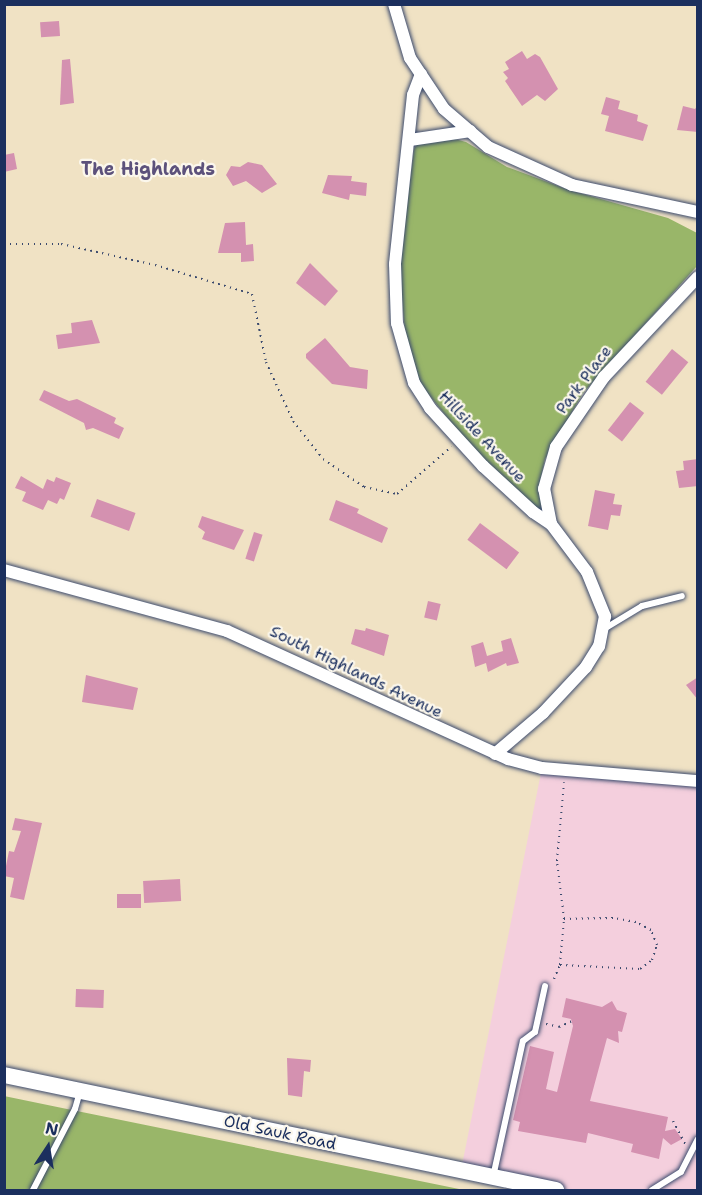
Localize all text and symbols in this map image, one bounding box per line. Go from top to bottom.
district label: The Highlands [81,158,215,180]
street label: Park Place [552,342,616,418]
street label: Hillside Avenue [435,387,529,487]
street label: South Highlands Avenue [267,622,445,722]
street label: Old Sauk Road [222,1112,338,1154]
north arrow [18,1117,78,1177]
text: N [43,1117,60,1140]

